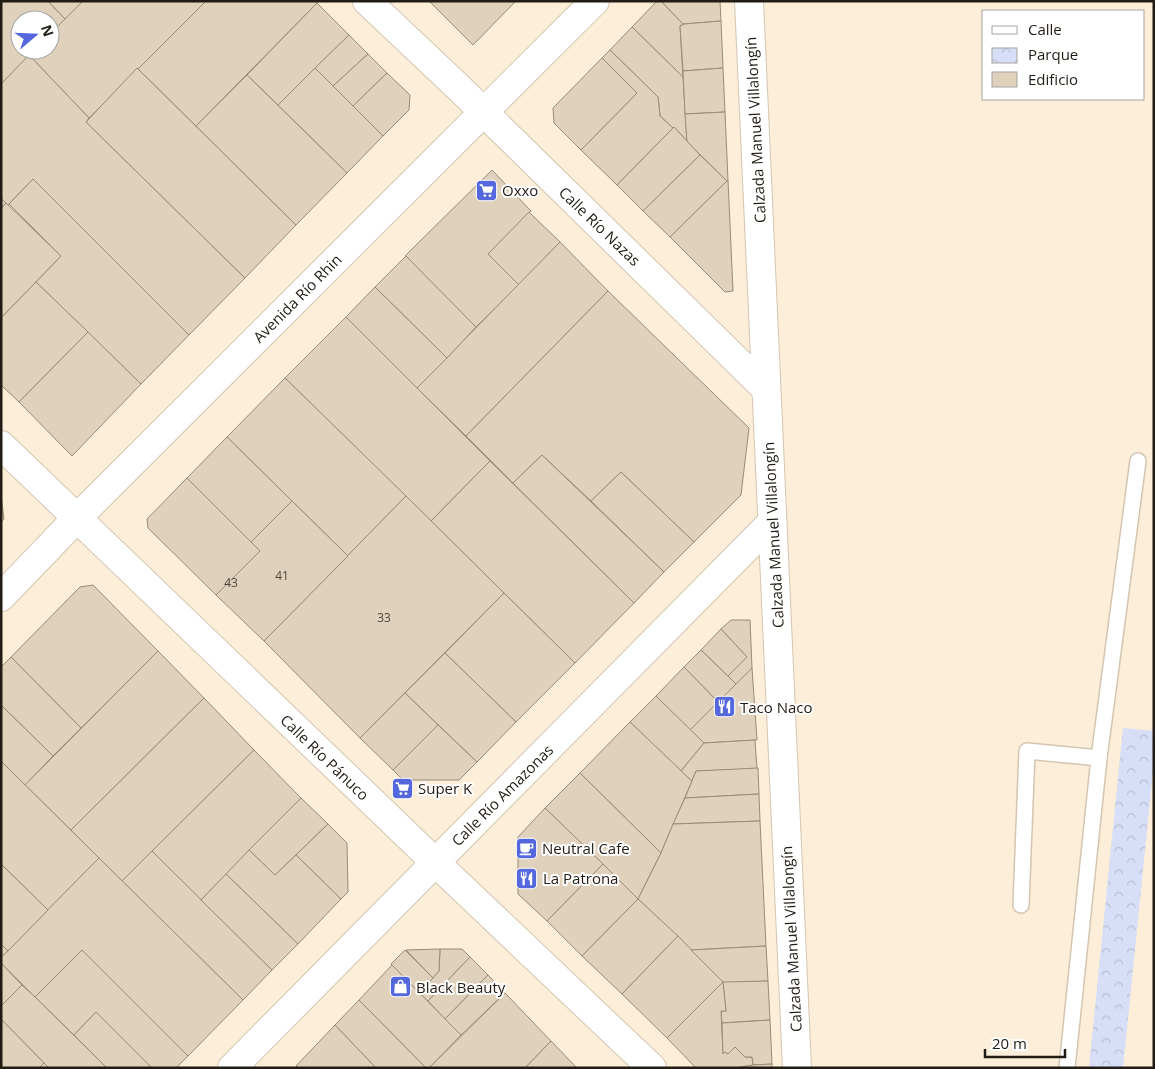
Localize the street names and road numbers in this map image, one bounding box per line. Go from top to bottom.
street label: Calzada Manuel Villalongín [740,36,770,224]
street label: Calle Río Nazas [555,182,645,270]
street label: Avenida Río Rhin [248,249,346,347]
street label: Calzada Manuel Villalongín [758,441,788,629]
street label: Calle Río Pánuco [276,710,374,804]
street label: Calle Río Amazonas [447,740,557,850]
street label: Calzada Manuel Villalongín [776,845,806,1033]

